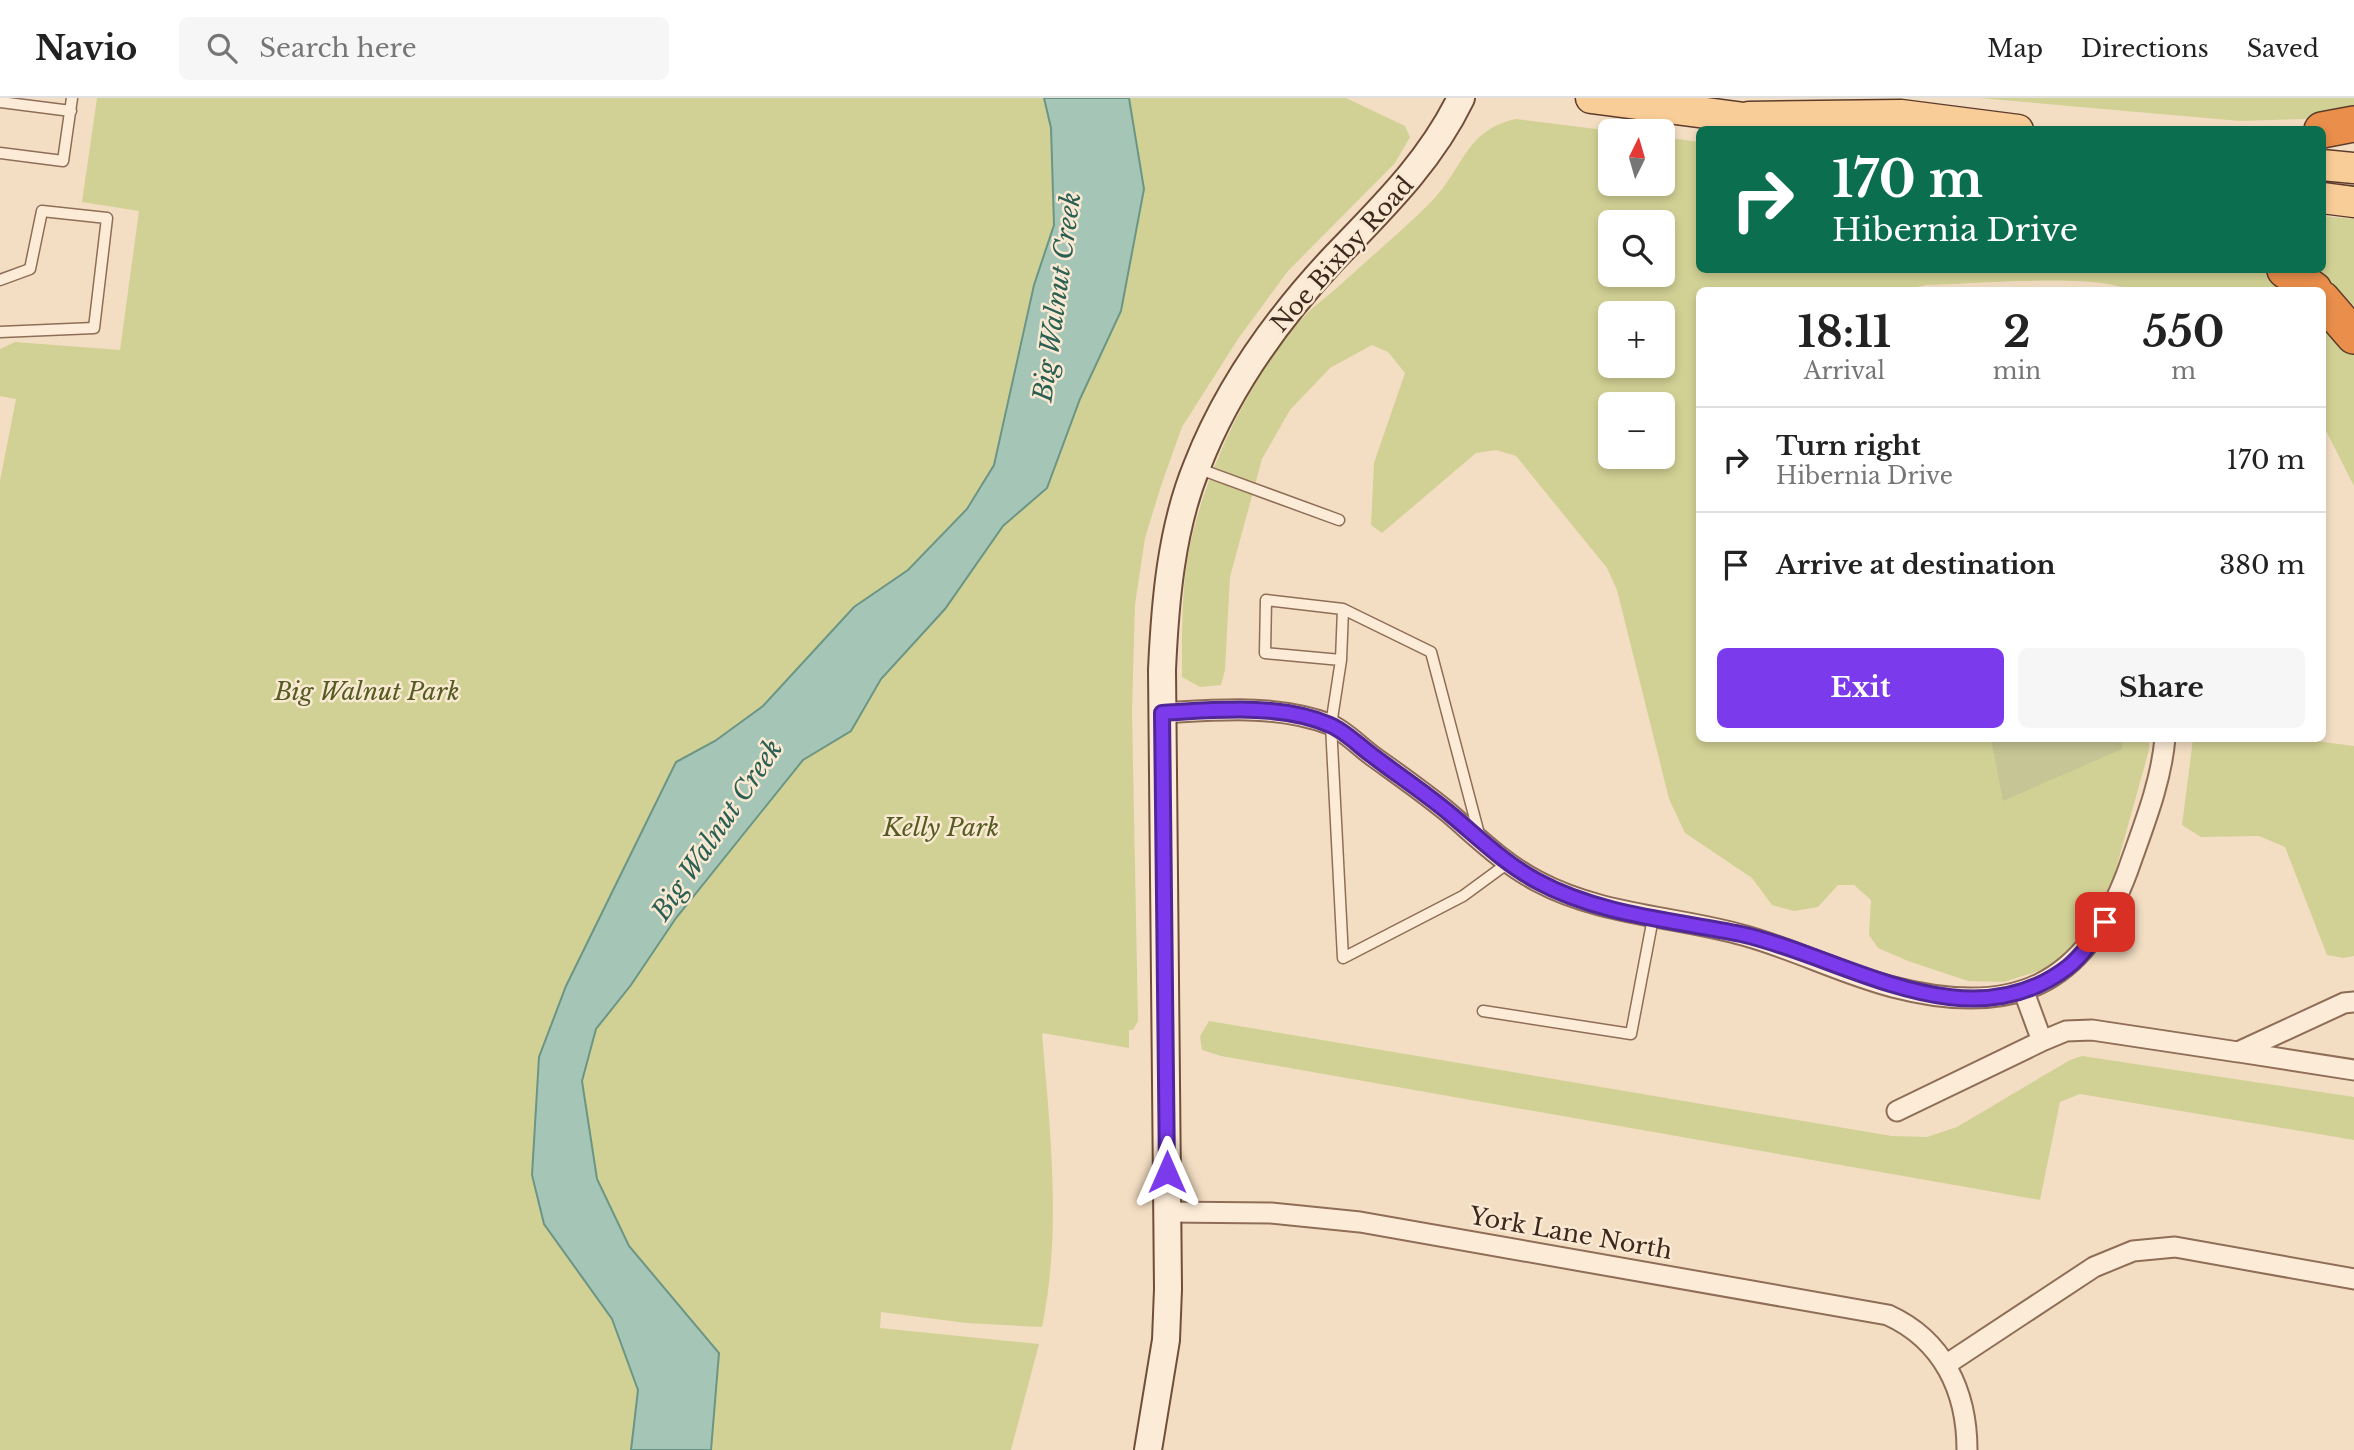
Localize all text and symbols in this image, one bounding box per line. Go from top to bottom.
search box [179,17,669,80]
text: Navio [35,28,137,69]
icon: search [203,29,241,67]
text: Search here [259,32,417,64]
text: Map [1987,34,2043,63]
text: Directions [2081,34,2209,63]
text: Saved [2247,34,2319,63]
north arrow [1598,119,1675,196]
map controls [1598,119,1675,469]
text: 170 m [1832,149,1983,210]
icon: right [1717,154,1808,245]
street label: Noe Bixby Road [1265,170,1419,338]
water label: Big Walnut Creek [1026,190,1088,405]
button: search [1598,210,1675,287]
text: Hibernia Drive [1832,210,2078,250]
button: + [1598,301,1675,378]
text: 18:11 [1798,306,1891,358]
text: 2 [2003,306,2031,358]
text: 550 [2143,306,2224,358]
text: Arrival [1804,357,1885,385]
text: min [1993,357,2041,385]
text: m [2171,357,2196,385]
button: − [1598,392,1675,469]
text: Turn right [1776,430,1921,462]
icon: right [1717,441,1755,479]
text: 170 m [2226,444,2305,476]
text: Hibernia Drive [1776,462,1953,490]
icon: arrive [1717,546,1755,584]
text: Arrive at destination [1776,549,2056,581]
text: 380 m [2219,549,2305,581]
button: Exit [1717,648,2004,728]
button: Share [2018,648,2305,728]
park label: Big Walnut Park [273,677,460,706]
water label: Big Walnut Creek [644,733,789,927]
park label: Kelly Park [882,813,999,842]
pin [2075,892,2135,952]
icon: arrive [2086,903,2124,941]
position arrow [1130,1135,1204,1209]
street label: York Lane North [1466,1201,1675,1265]

